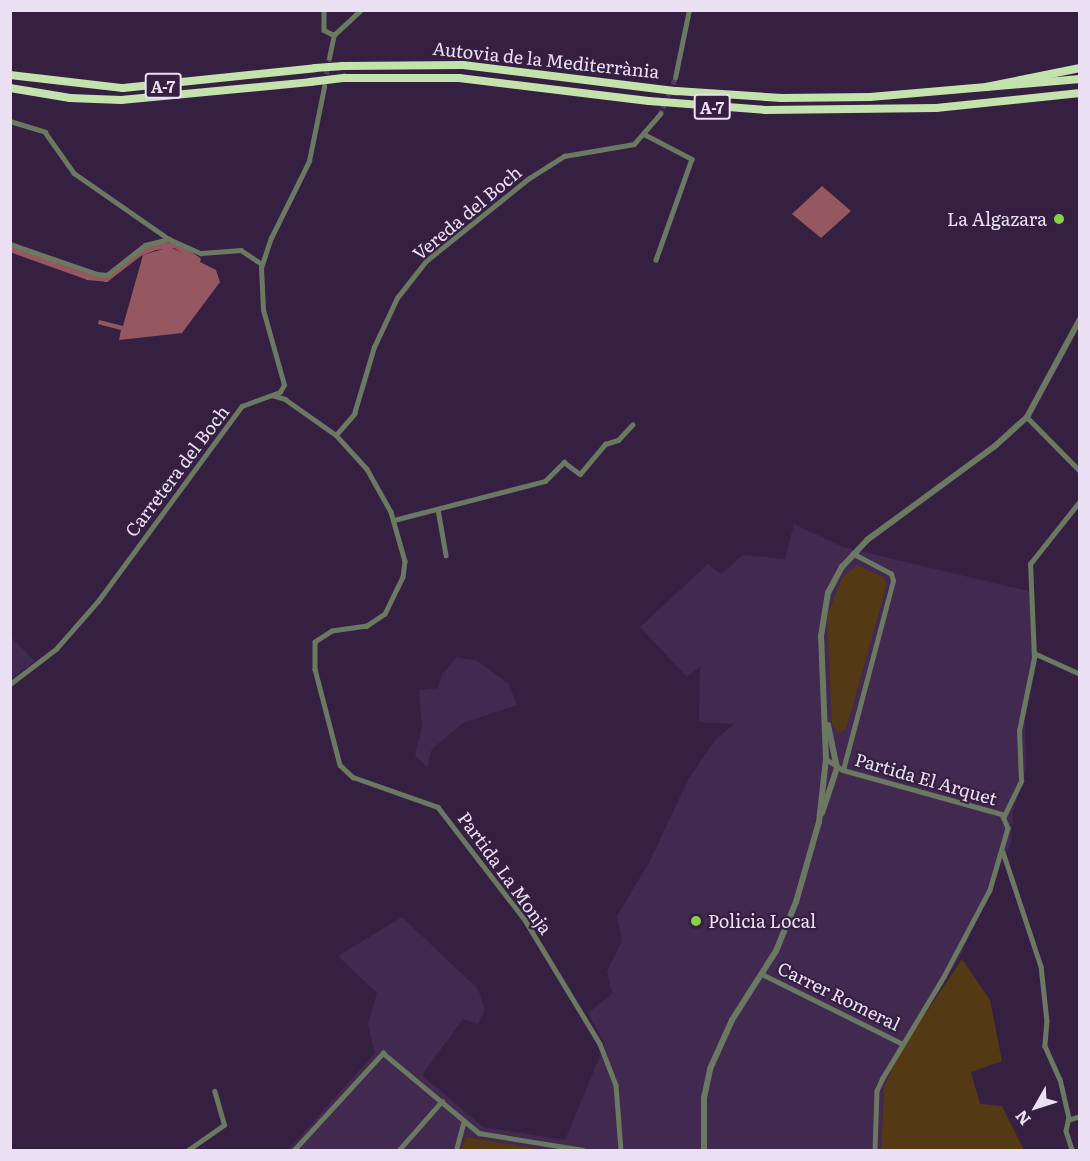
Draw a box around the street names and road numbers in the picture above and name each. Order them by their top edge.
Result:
street label: Autovia de la Mediterrània [432,37,660,83]
road number: A-7 [144,73,182,99]
road number: A-7 [692,94,732,120]
street label: Vereda del Boch [408,161,526,265]
street label: Carretera del Boch [121,401,233,541]
street label: Partida El Arquet [852,748,1000,810]
street label: Partida La Monja [453,808,557,938]
street label: Carrer Romeral [774,957,904,1035]

